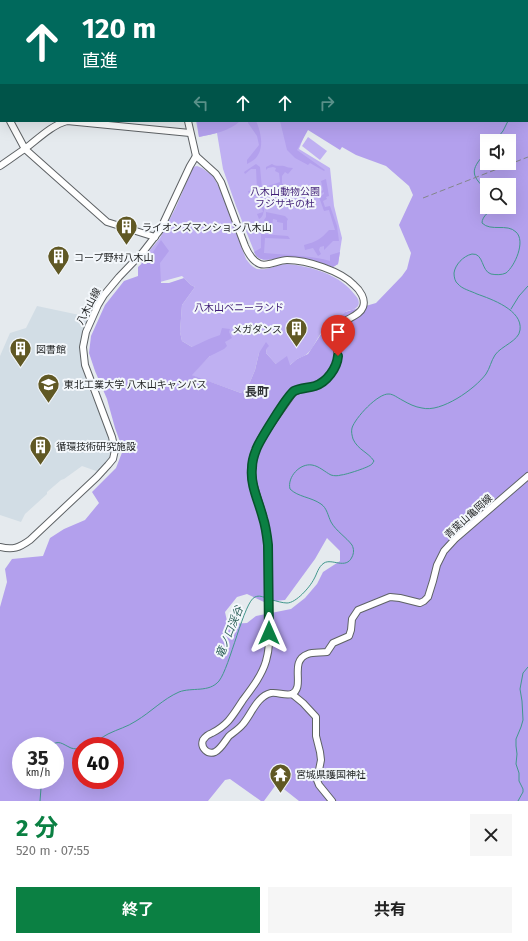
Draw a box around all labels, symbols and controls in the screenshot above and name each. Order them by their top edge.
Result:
text: 120 m [82,12,156,45]
icon: ahead [16,16,68,68]
text: 直進 [82,50,118,72]
icon: left [190,92,212,114]
icon: ahead [232,92,254,114]
icon: ahead [274,92,296,114]
icon: right [316,92,338,114]
map controls [480,134,516,214]
button: sound [480,134,516,170]
button: search [480,178,516,214]
park label: 八木山動物公園 フジサキの杜 [250,186,320,210]
building icon: ライオンズマンション八木山 [113,214,139,247]
place label: ライオンズマンション八木山 [142,222,272,234]
building icon: コープ野村八木山 [45,244,71,277]
place label: コープ野村八木山 [74,252,153,264]
street label: 八木山線 [74,286,104,327]
park label: 八木山ベニーランド [194,302,284,314]
pin [321,315,355,356]
building icon: メガダンス [284,316,310,349]
icon: arrive [327,321,349,343]
place label: メガダンス [232,324,282,336]
building icon: 図書館 [7,336,33,369]
place label: 図書館 [36,344,66,356]
school or university icon: 東北工業大学 八木山キャンパス [35,371,61,404]
place label: 東北工業大学 八木山キャンパス [64,379,207,391]
district label: 長町 [245,385,269,399]
building icon: 循環技術研究施設 [28,433,54,466]
place label: 循環技術研究施設 [56,441,136,453]
street label: 青葉山亀岡線 [442,492,495,541]
water label: 竜ノ口渓谷 [213,603,246,660]
position arrow [248,612,290,654]
speed limit sign: 40 [72,737,124,789]
text: 35 [27,746,49,770]
temple icon: 宮城県護国神社 [267,761,293,794]
text: km/h [26,767,50,779]
place label: 宮城県護国神社 [296,769,366,781]
text: 2 分 [16,814,58,842]
button: close [470,814,512,856]
text: 520 m · 07:55 [16,843,90,858]
button: 終了 [16,887,260,933]
button: 共有 [268,887,512,933]

